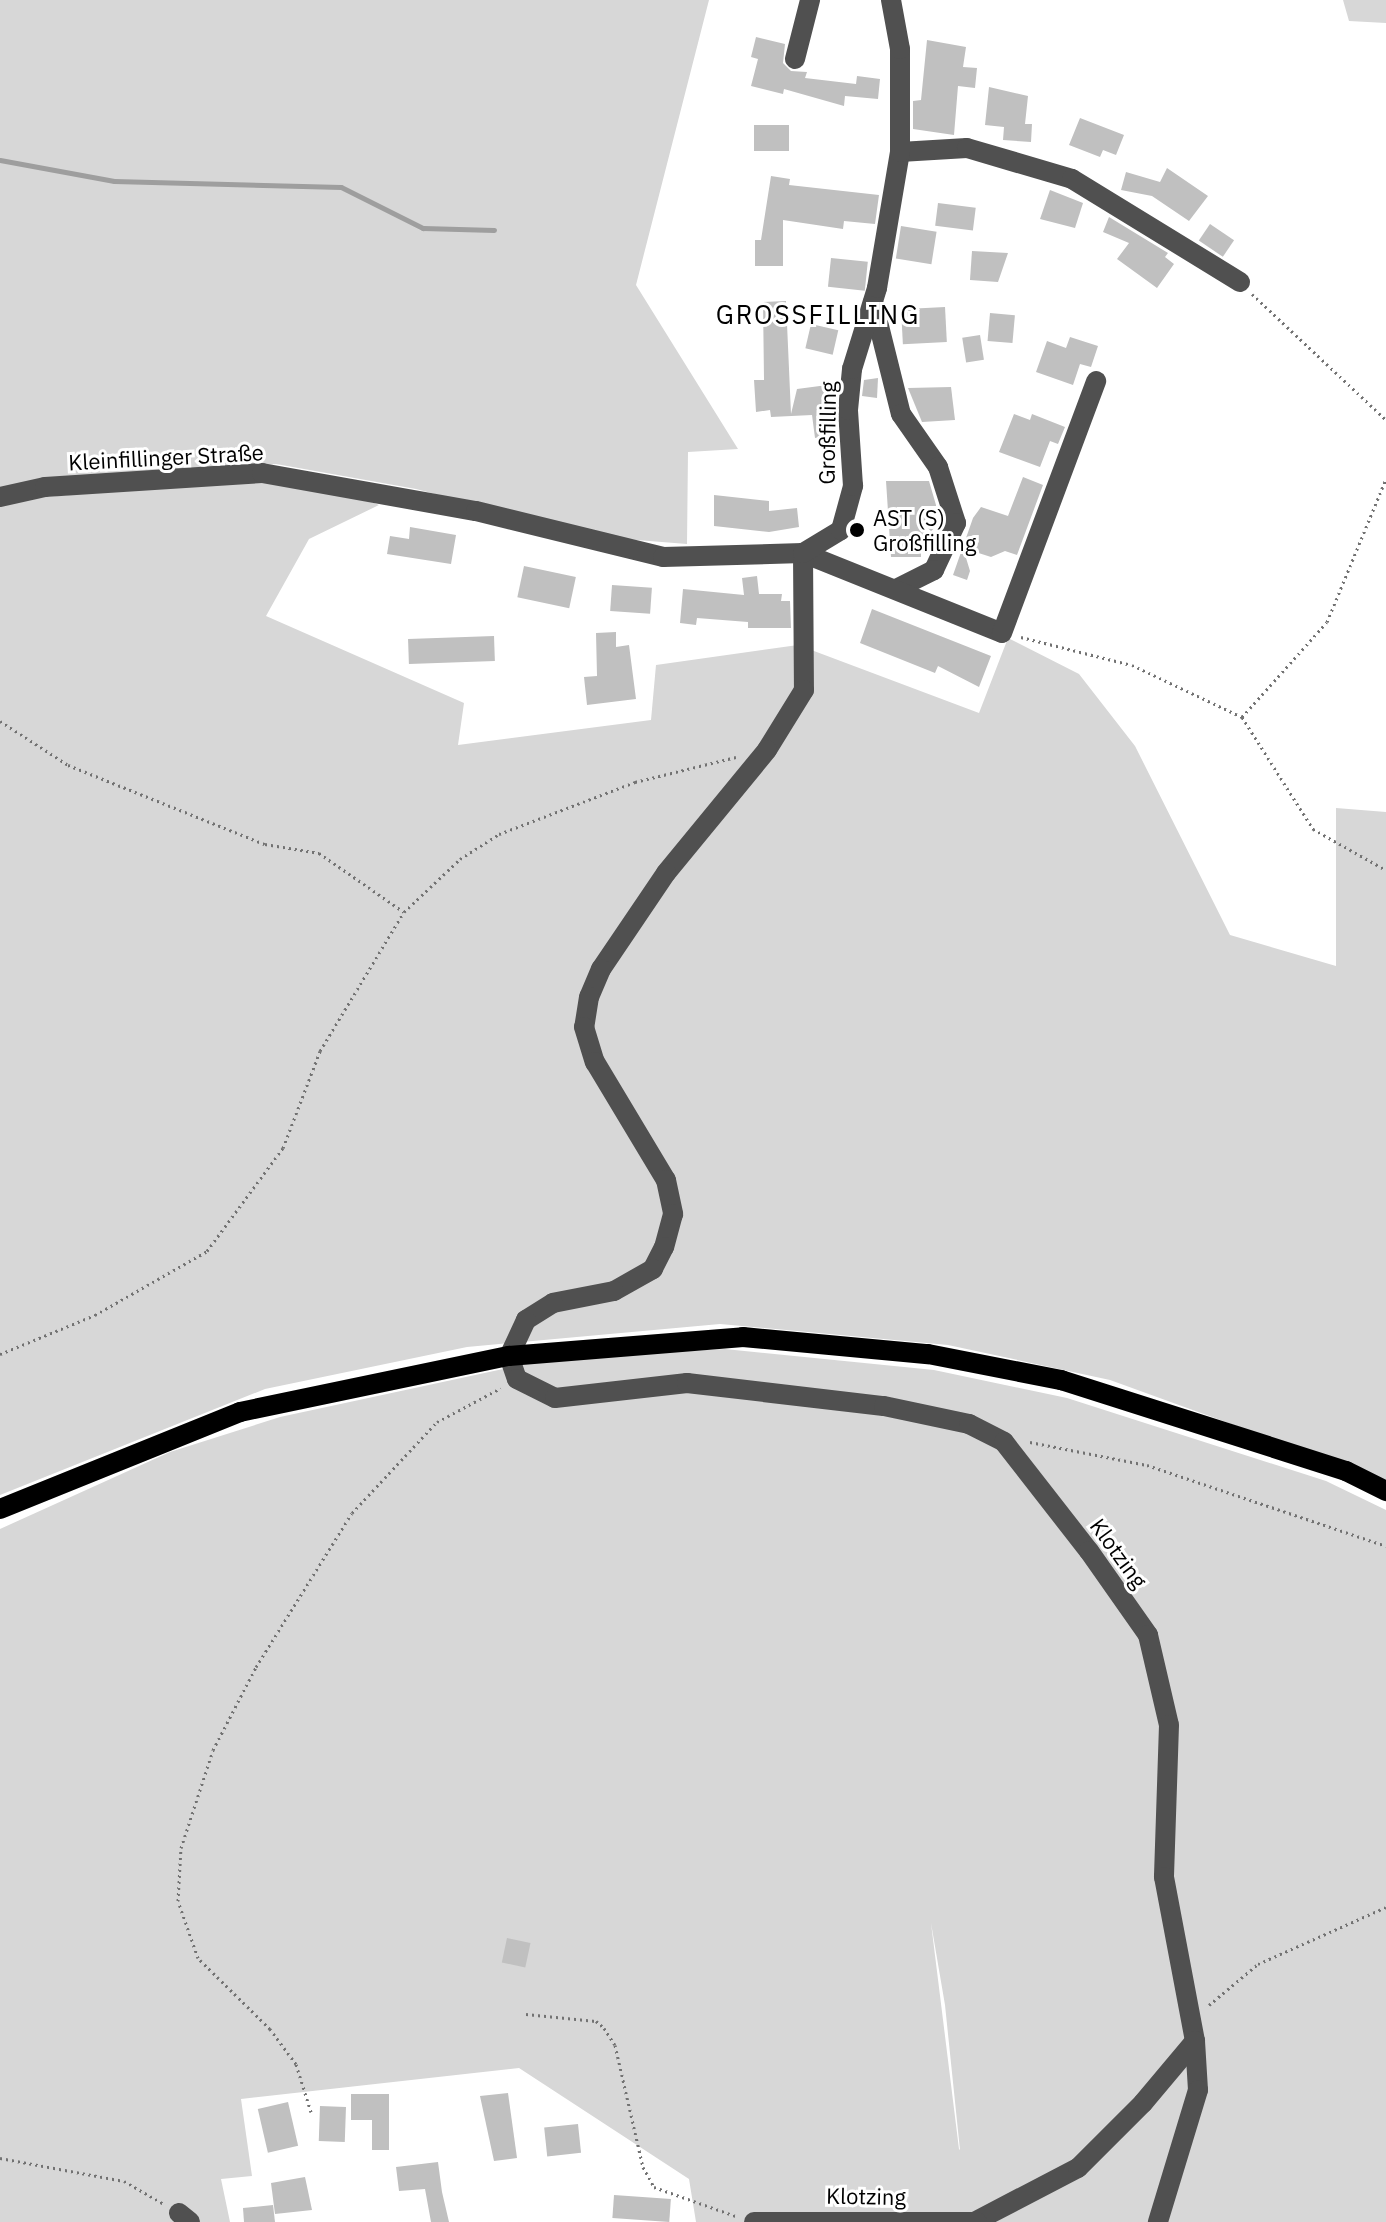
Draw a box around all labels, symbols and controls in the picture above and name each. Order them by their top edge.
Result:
district label: GROSSFILLING [716,299,920,331]
street label: Großfilling [813,381,841,485]
street label: Kleinfillinger Straße [68,439,264,475]
place label: AST (S) Großfilling [873,504,976,556]
marker: AST (S) Großfilling [848,521,866,539]
street label: Klotzing [1085,1513,1153,1593]
street label: Klotzing [826,2182,906,2210]

